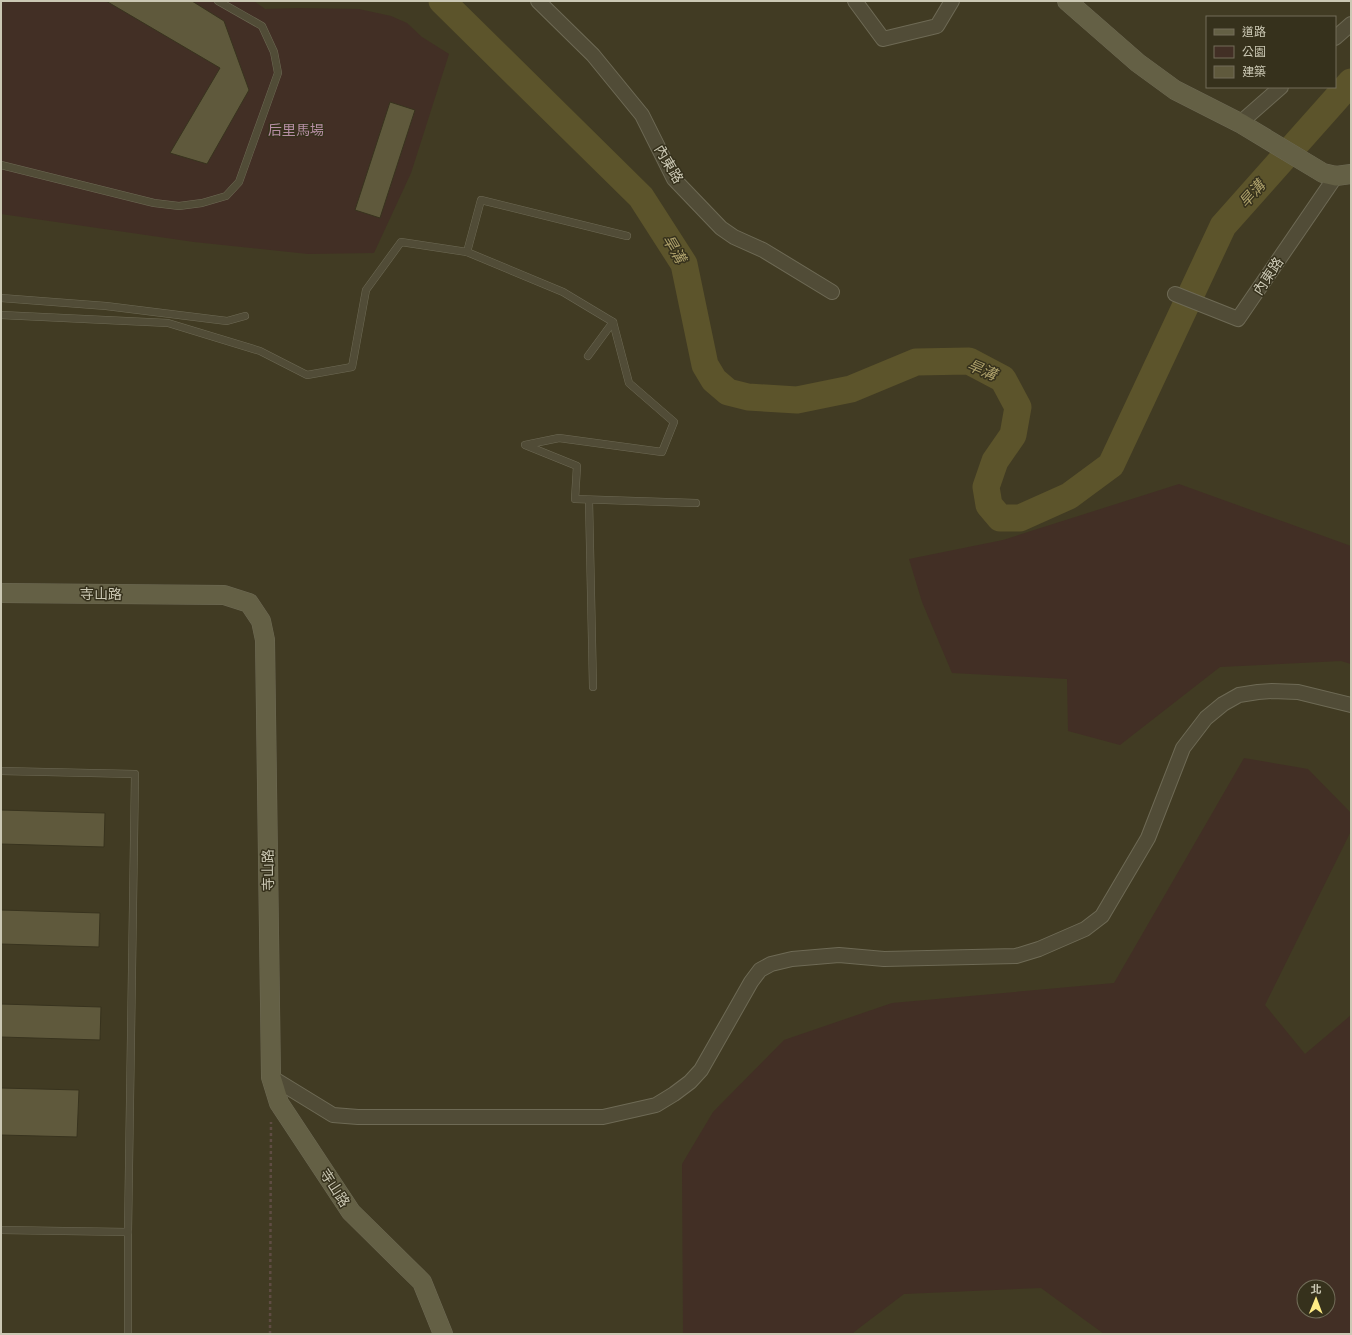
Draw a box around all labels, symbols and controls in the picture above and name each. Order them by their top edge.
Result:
legend [1206,16,1336,88]
text: 道路 [1242,24,1266,40]
text: 公園 [1242,44,1266,60]
text: 建築 [1242,64,1266,80]
park label: 后里馬場 [268,121,324,139]
street label: 內東路 [650,141,688,187]
water label: 旱溝 [1235,175,1270,211]
water label: 旱溝 [659,231,691,268]
street label: 內東路 [1249,254,1287,298]
water label: 旱溝 [965,355,1002,385]
street label: 寺山路 [80,585,122,603]
street label: 寺山路 [259,849,277,891]
street label: 寺山路 [316,1165,354,1211]
north arrow [1296,1279,1336,1319]
text: 北 [1311,1282,1322,1296]

